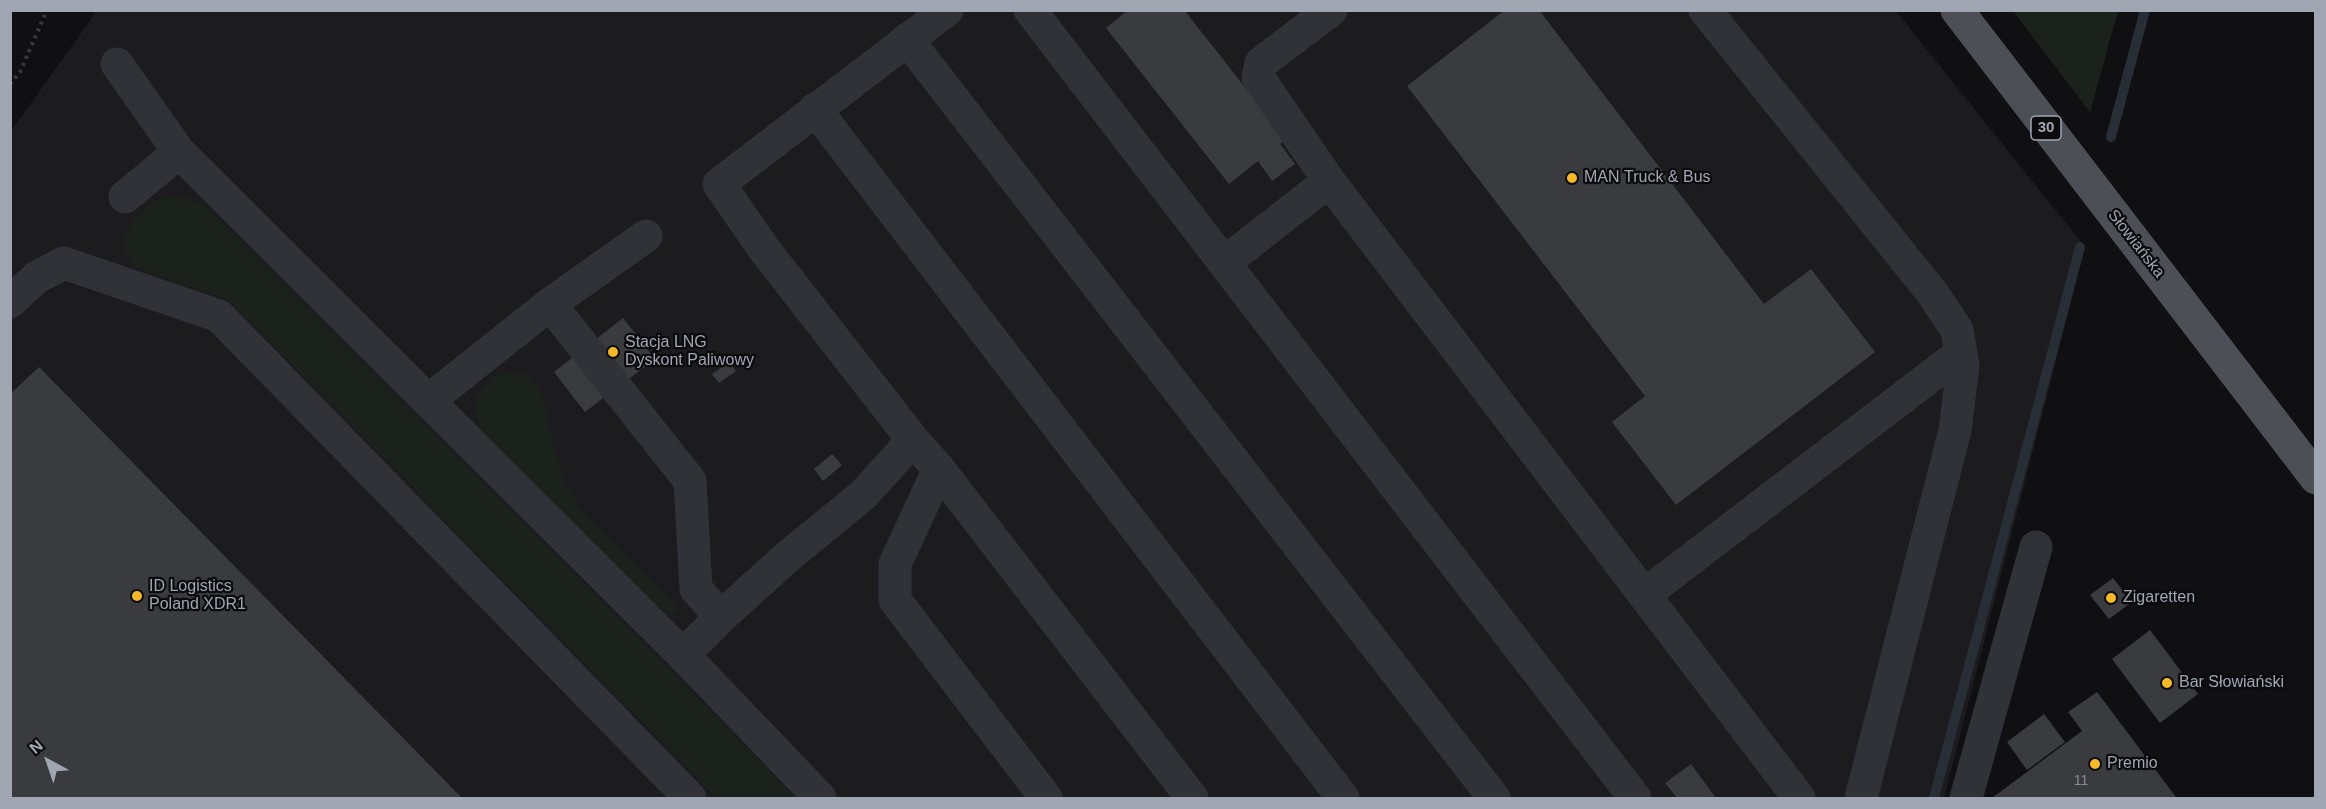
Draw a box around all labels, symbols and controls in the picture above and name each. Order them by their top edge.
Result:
road number: 30 [2031,116,2061,140]
place label: MAN Truck & Bus [1584,168,1711,188]
marker: MAN Truck & Bus [1565,171,1579,185]
street label: Słowiańska [2104,206,2168,282]
place label: Stacja LNG Dyskont Paliwowy [625,333,754,371]
marker: Stacja LNG Dyskont Paliwowy [606,345,620,359]
place label: ID Logistics Poland XDR1 [149,577,246,615]
place label: Zigaretten [2123,588,2195,608]
marker: ID Logistics Poland XDR1 [130,589,144,603]
marker: Zigaretten [2104,591,2118,605]
place label: Bar Słowiański [2179,673,2284,693]
marker: Bar Słowiański [2160,676,2174,690]
north arrow [18,731,78,791]
text: N [26,737,46,757]
place label: Premio [2107,754,2158,774]
marker: Premio [2088,757,2102,771]
house number: 11 [2074,773,2088,789]

